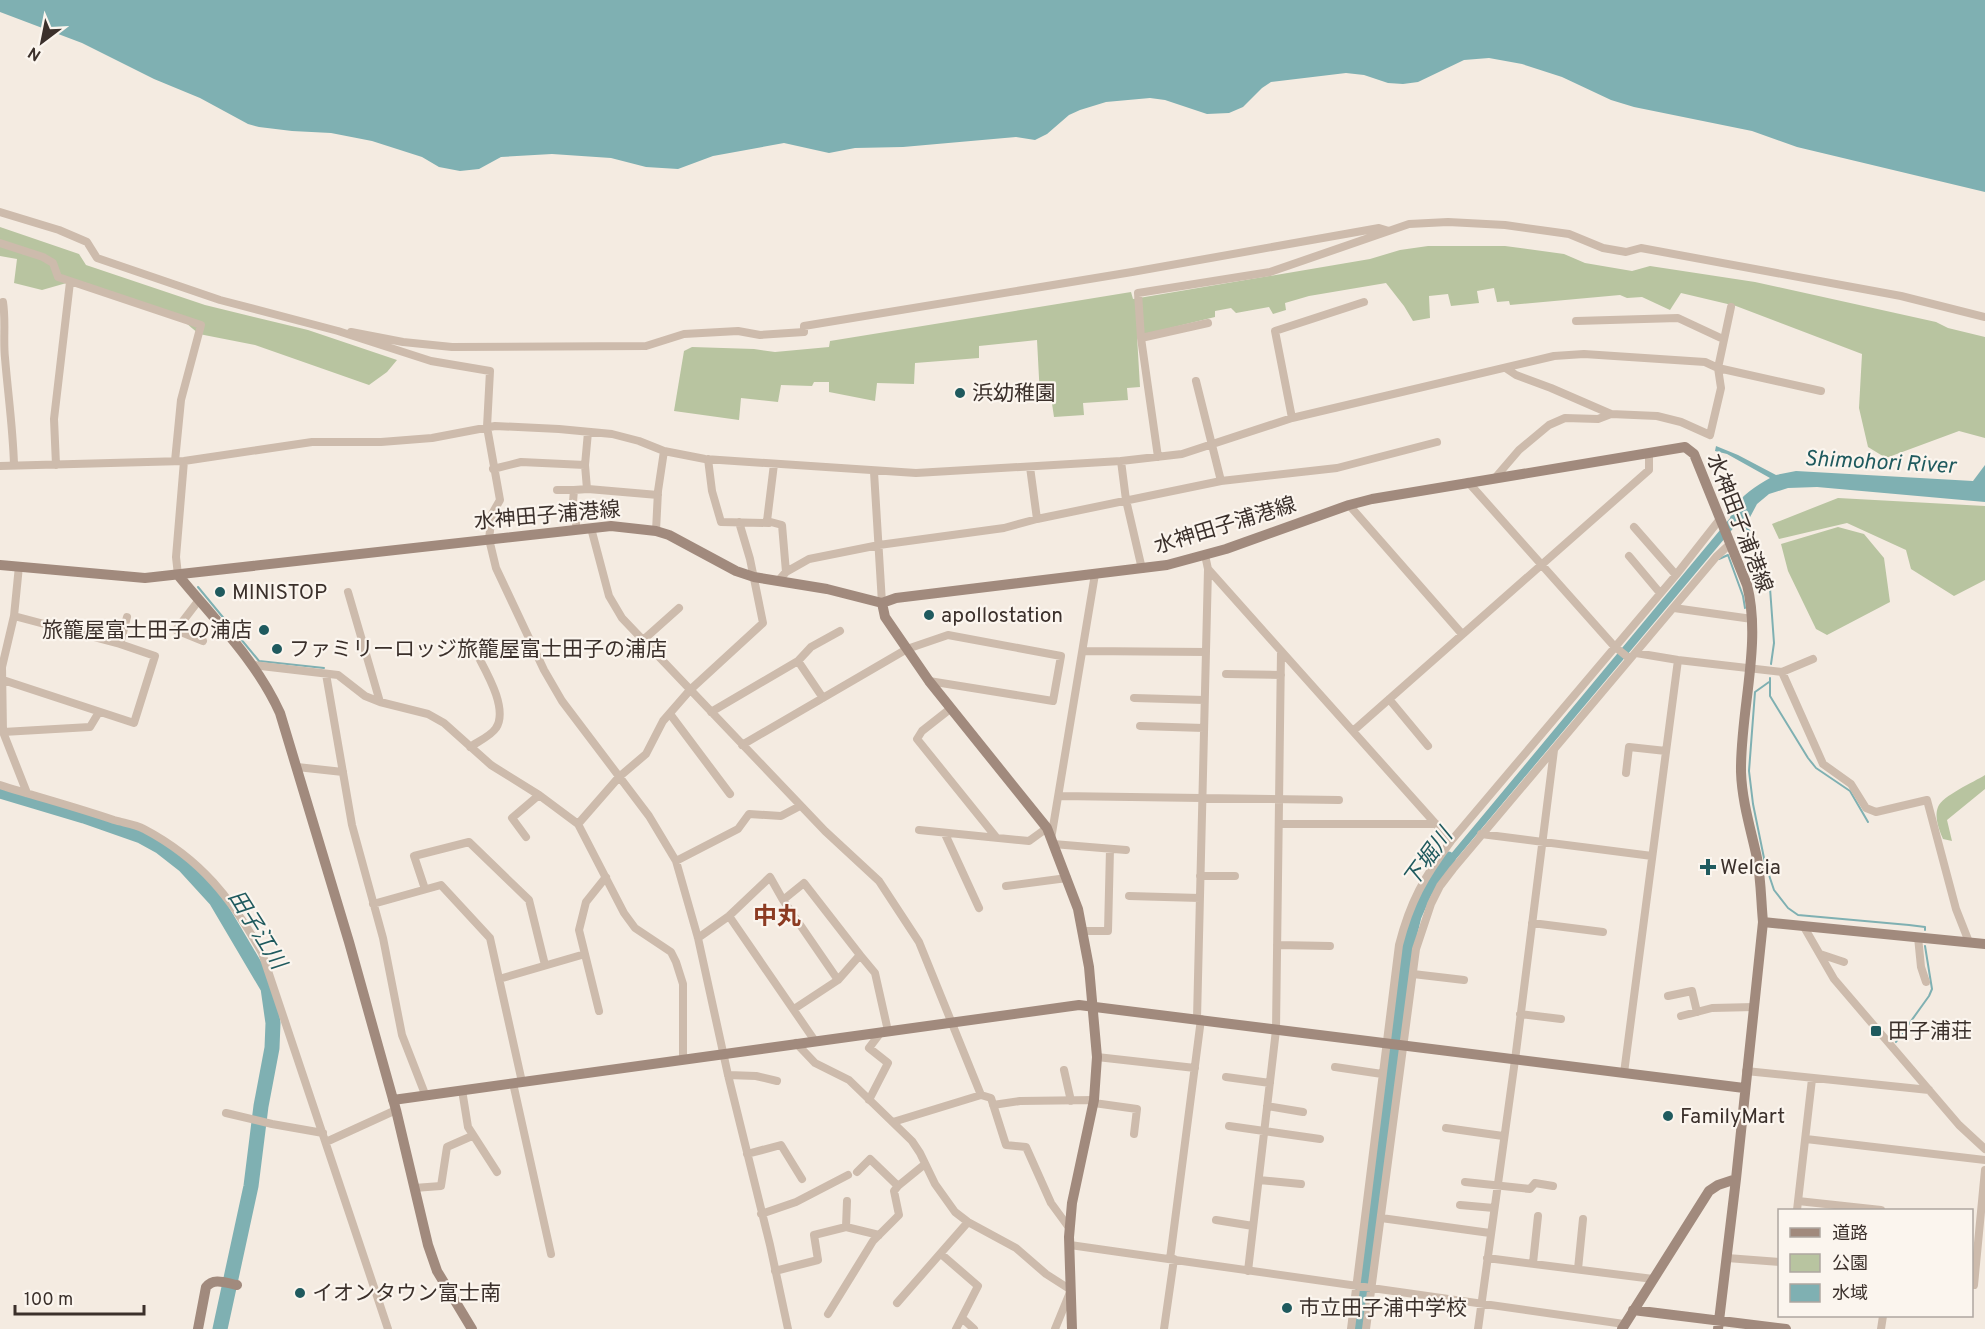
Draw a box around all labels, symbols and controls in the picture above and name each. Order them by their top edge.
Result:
north arrow [12,12,72,72]
text: N [25,41,45,65]
place label: 浜幼稚園 [972,381,1056,408]
marker: 浜幼稚園 [953,386,967,400]
water label: Shimohori River [1803,446,1958,481]
street label: 水神田子浦港線 [1700,450,1778,597]
street label: 水神田子浦港線 [1151,492,1300,561]
street label: 水神田子浦港線 [473,497,622,536]
place label: MINISTOP [232,580,327,607]
marker: MINISTOP [213,585,227,599]
place label: apollostation [941,603,1063,630]
marker: apollostation [922,608,936,622]
place label: 旅籠屋富士田子の浦店 [42,618,252,645]
marker: 旅籠屋富士田子の浦店 [257,623,271,637]
place label: ファミリーロッジ旅籠屋富士田子の浦店 [289,637,667,664]
marker: ファミリーロッジ旅籠屋富士田子の浦店 [270,642,284,656]
water label: 下堀川 [1399,822,1461,893]
place label: Welcia [1720,855,1781,882]
marker: Welcia [1701,860,1715,874]
water label: 田子江川 [221,886,292,976]
district label: 中丸 [753,903,801,933]
place label: 田子浦荘 [1888,1019,1972,1046]
marker: 田子浦荘 [1869,1024,1883,1038]
place label: FamilyMart [1680,1104,1785,1131]
marker: FamilyMart [1661,1109,1675,1123]
legend [1778,1209,1973,1317]
text: 道路 [1832,1223,1868,1246]
text: 公園 [1832,1253,1868,1276]
scale bar [15,1278,144,1316]
place label: イオンタウン富士南 [312,1281,501,1308]
text: 水域 [1832,1283,1868,1306]
marker: イオンタウン富士南 [293,1286,307,1300]
text: 100 m [24,1289,73,1312]
place label: 市立田子浦中学校 [1299,1296,1467,1323]
marker: 市立田子浦中学校 [1280,1301,1294,1315]

